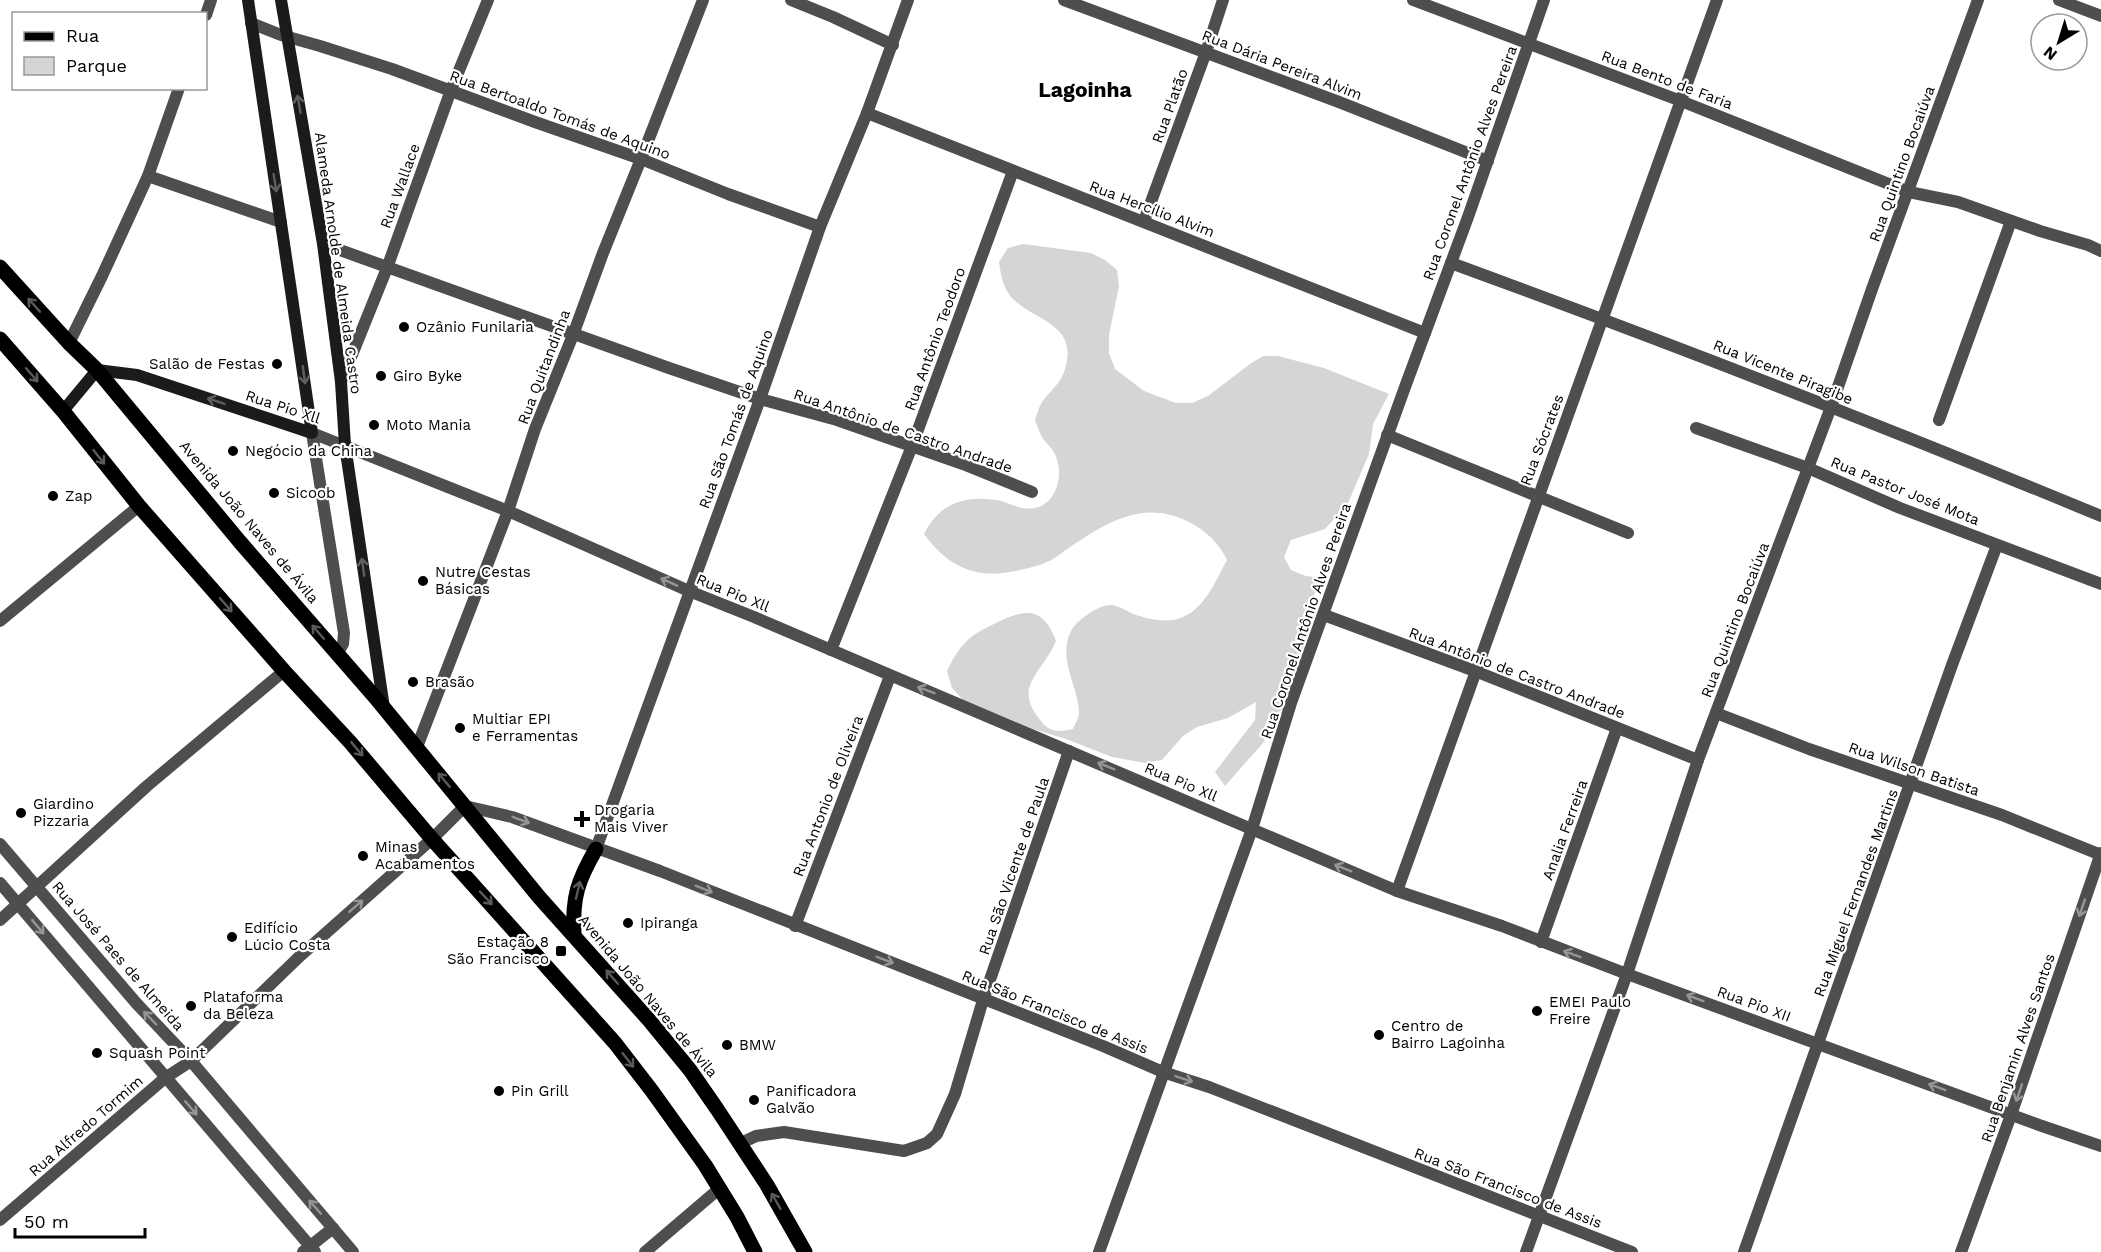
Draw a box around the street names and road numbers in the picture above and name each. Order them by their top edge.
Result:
street label: Rua Dária Pereira Alvim [1199,26,1365,104]
street label: Rua Coronel Antônio Alves Pereira [1419,43,1521,283]
street label: Rua Bento de Faria [1599,47,1736,113]
street label: Rua Platão [1148,66,1192,146]
street label: Rua Bertoaldo Tomás de Aquino [447,67,673,163]
street label: Rua Quintino Bocaiúva [1865,83,1939,244]
street label: Alameda Arnolde de Almeida Castro [311,131,365,395]
street label: Rua Wallace [376,141,424,231]
street label: Rua Hercílio Alvim [1087,177,1217,241]
street label: Rua Antônio Teodoro [901,265,969,413]
street label: Rua Quitandinha [514,307,574,427]
street label: Rua São Tomás de Aquino [695,327,777,511]
street label: Rua Vicente Piragibe [1710,336,1856,408]
street label: Rua Antônio de Castro Andrade [791,385,1015,477]
street label: Rua Pio Xll [243,386,323,428]
street label: Rua Sócrates [1516,392,1568,488]
street label: Avenida João Naves de Ávila [176,437,323,607]
street label: Rua Pastor José Mota [1828,453,1983,529]
street label: Rua Coronel Antônio Alves Pereira [1257,500,1355,741]
street label: Rua Quintino Bocaiúva [1697,539,1773,700]
street label: Rua Pio Xll [694,570,773,616]
street label: Rua Antônio de Castro Andrade [1406,623,1628,723]
street label: Rua Antonio de Oliveira [789,712,867,879]
street label: Rua Wilson Batista [1846,738,1982,800]
street label: Rua Pio Xll [1142,759,1221,806]
street label: Rua São Vicente de Paula [975,774,1053,957]
street label: Analia Ferreira [1538,777,1592,883]
street label: Rua Miguel Fernandes Martins [1810,787,1902,999]
street label: Rua José Paes de Almeida [48,878,188,1035]
street label: Avenida João Naves de Ávila [575,911,722,1081]
street label: Rua Benjamin Alves Santos [1977,951,2059,1145]
street label: Rua São Francisco de Assis [959,966,1151,1058]
street label: Rua Pio XII [1715,982,1793,1026]
street label: Rua Alfredo Tormim [25,1072,147,1180]
street label: Rua São Francisco de Assis [1412,1144,1604,1232]

